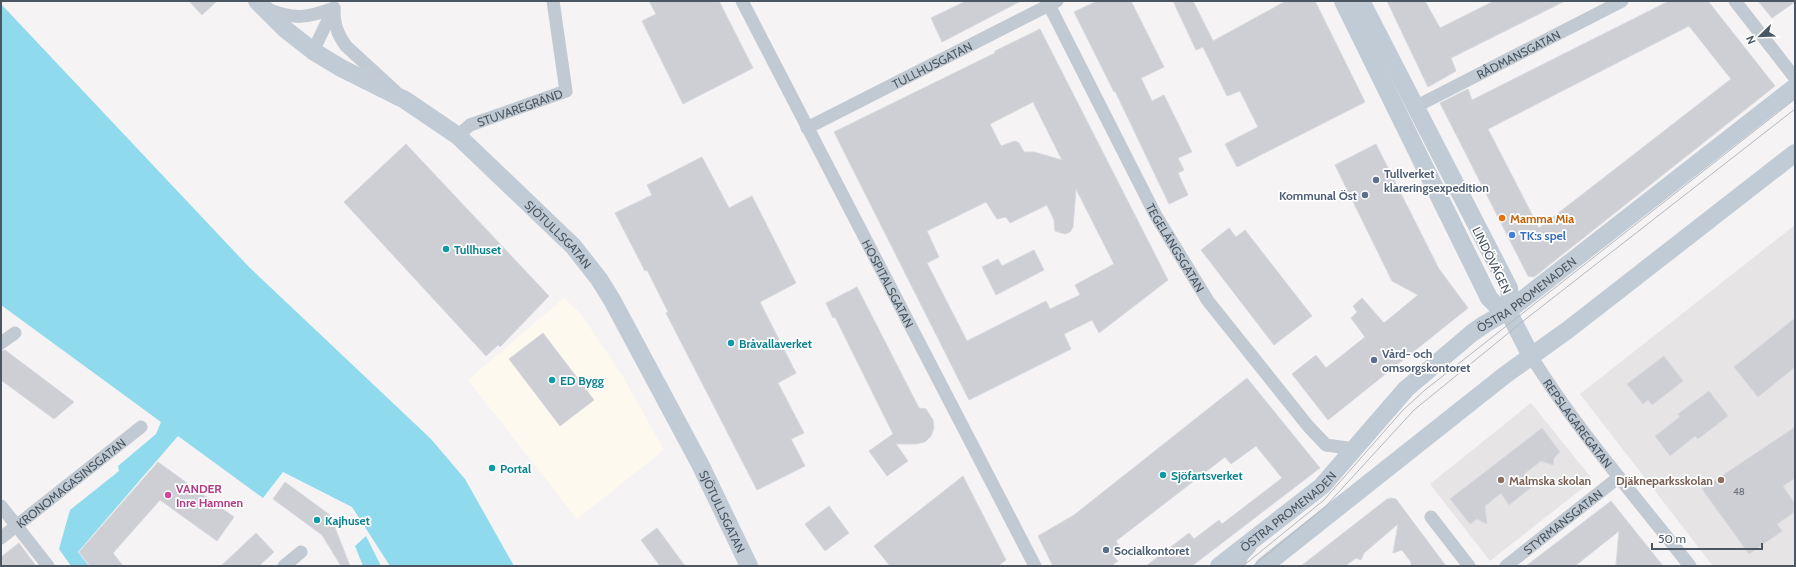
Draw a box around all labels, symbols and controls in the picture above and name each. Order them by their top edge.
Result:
north arrow [1740,16,1780,56]
street label: RÅDMANSGATAN [1474,26,1563,82]
text: N [1743,34,1759,46]
street label: TULLHUSGATAN [889,38,974,91]
street label: STUVAREGRÄND [475,85,565,129]
place label: Tullverket klareringsexpedition [1384,166,1489,195]
marker: Tullverket klareringsexpedition [1371,175,1381,185]
place label: Kommunal Öst [1279,188,1357,203]
marker: Kommunal Öst [1360,190,1370,200]
street label: SJÖTULLSGATAN [522,197,595,271]
street label: TEGELÄNGSGATAN [1143,200,1208,295]
place label: Mamma Mia [1510,211,1574,226]
marker: Mamma Mia [1497,213,1507,223]
street label: LINDÖVÄGEN [1469,224,1515,296]
place label: TK:s spel [1520,228,1566,243]
marker: TK:s spel [1507,230,1517,240]
street label: HOSPITALSGATAN [859,237,917,330]
place label: Tullhuset [454,242,501,257]
marker: Tullhuset [441,244,451,254]
street label: ÖSTRA PROMENADEN [1473,253,1579,335]
place label: Bråvallaverket [739,336,812,351]
marker: Bråvallaverket [726,338,736,348]
place label: Vård- och omsorgskontoret [1382,346,1470,375]
marker: Vård- och omsorgskontoret [1369,355,1379,365]
place label: ED Bygg [560,373,604,388]
marker: ED Bygg [547,375,557,385]
street label: REPSLAGAREGATAN [1540,376,1616,471]
street label: KRONOMAGASINSGATAN [13,435,128,531]
place label: Portal [500,461,531,476]
marker: Portal [487,463,497,473]
street label: SJÖTULLSGATAN [697,468,749,555]
place label: Sjöfartsverket [1171,468,1243,483]
street label: ÖSTRA PROMENADEN [1237,468,1339,555]
marker: Sjöfartsverket [1158,470,1168,480]
place label: Malmska skolan [1509,473,1591,488]
place label: Djäkneparksskolan [1616,473,1713,488]
marker: Malmska skolan [1496,475,1506,485]
marker: Djäkneparksskolan [1716,475,1726,485]
place label: VANDER Inre Hamnen [176,481,243,510]
house number: 48 [1733,485,1745,498]
street label: STYRMANSGATAN [1520,486,1605,557]
marker: VANDER Inre Hamnen [163,490,173,500]
place label: Kajhuset [325,513,370,528]
marker: Kajhuset [312,515,322,525]
scale bar [1652,525,1762,551]
text: 50 m [1658,531,1686,546]
place label: Socialkontoret [1114,543,1189,558]
marker: Socialkontoret [1101,545,1111,555]

